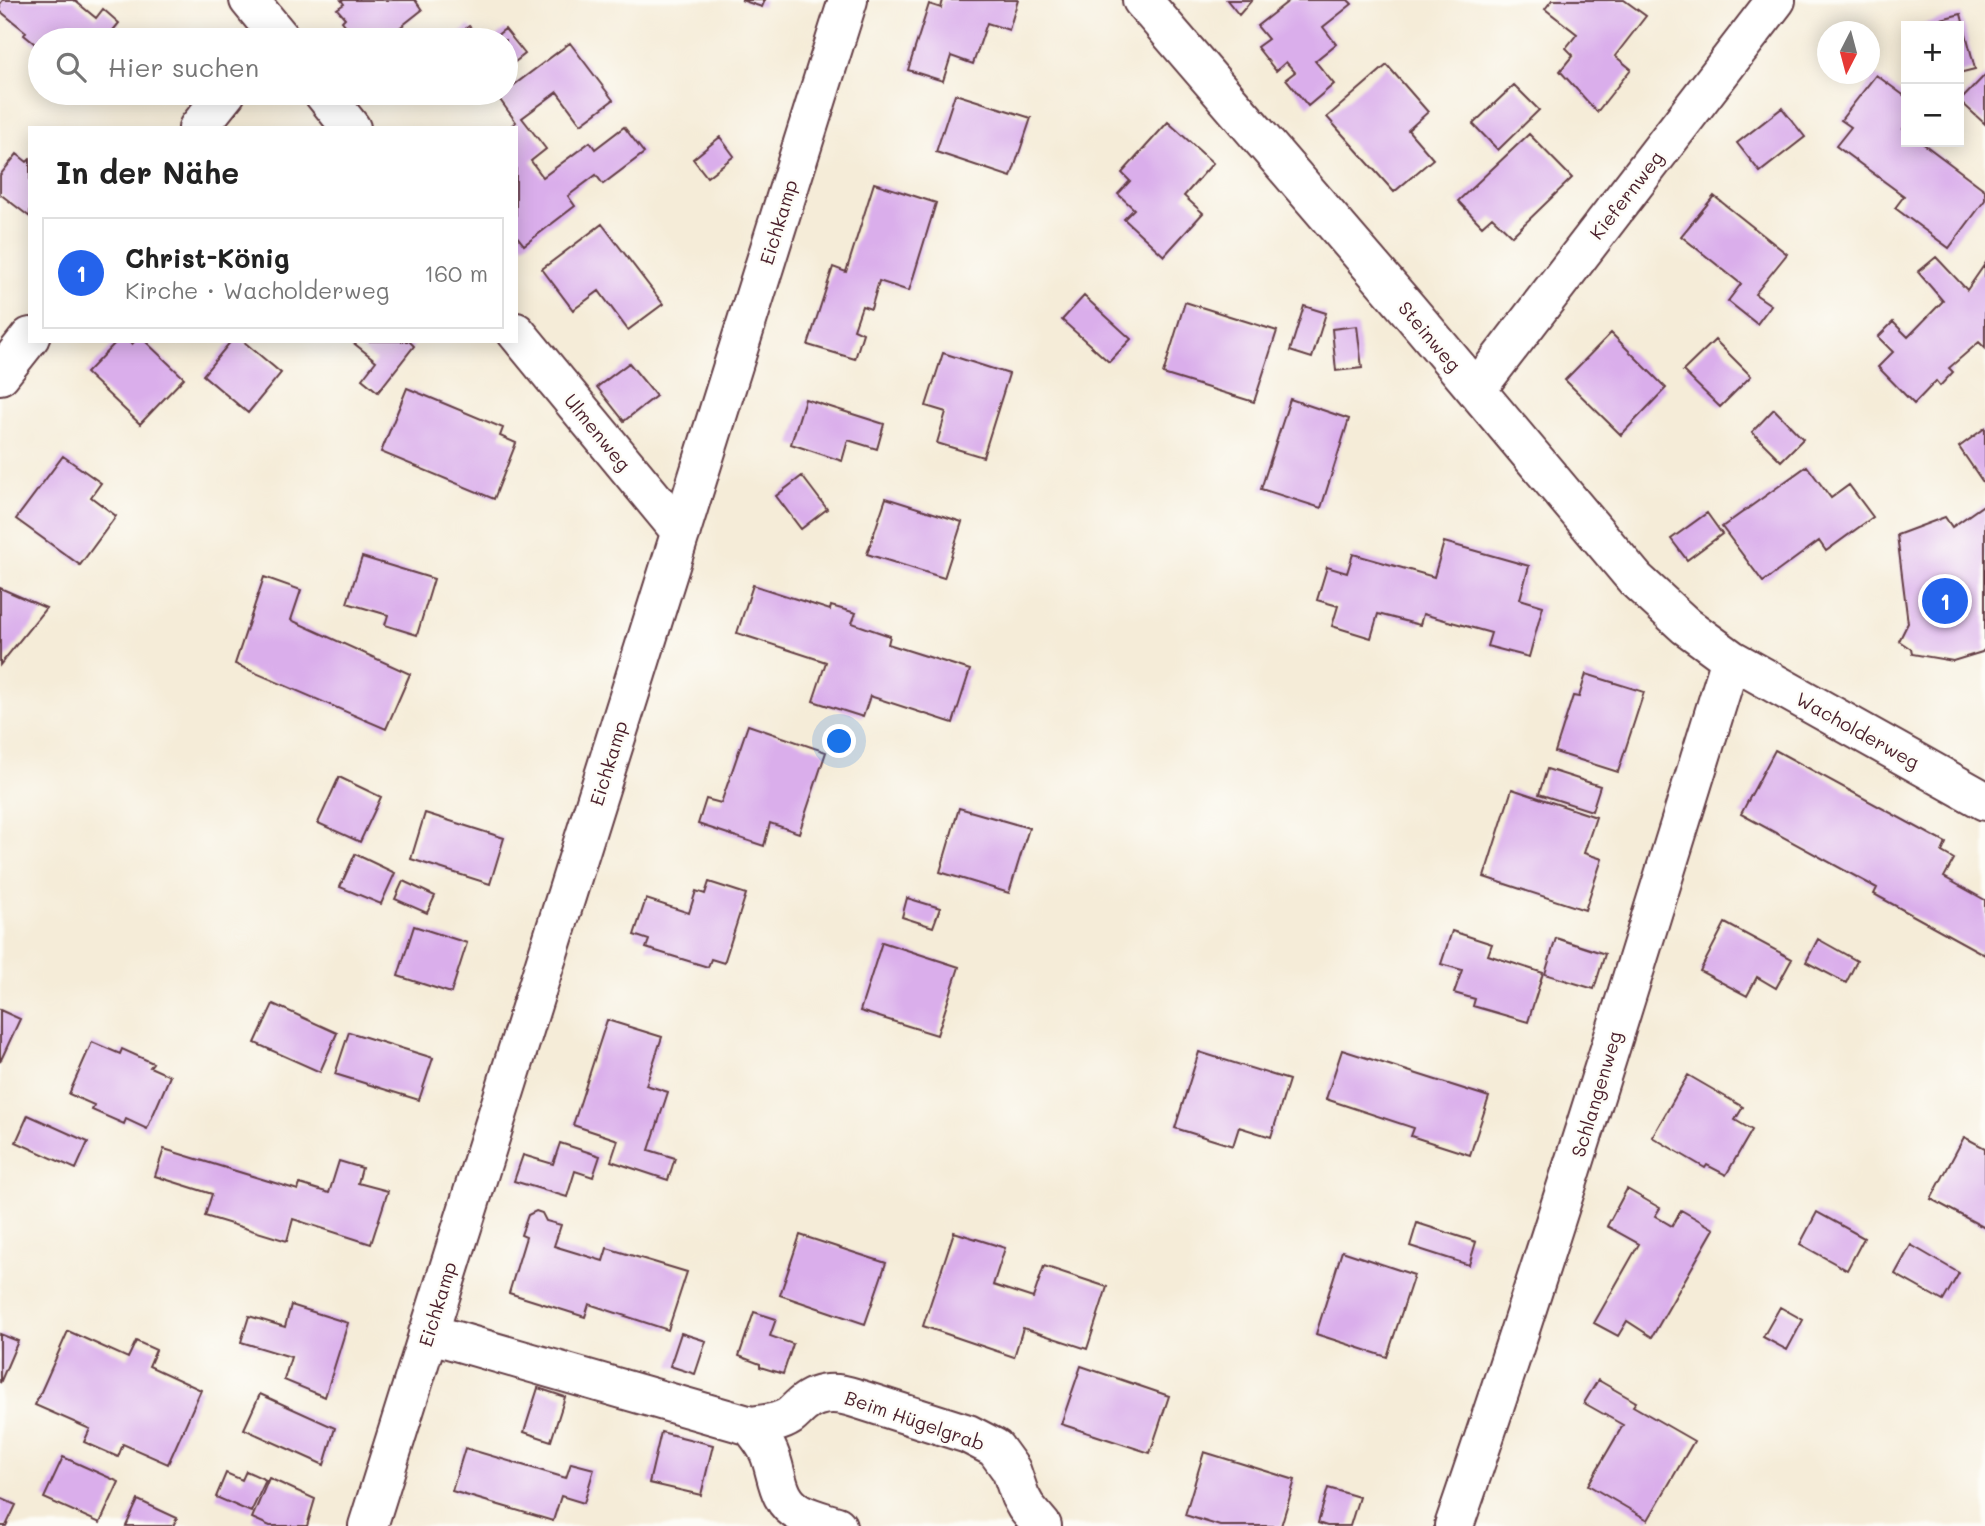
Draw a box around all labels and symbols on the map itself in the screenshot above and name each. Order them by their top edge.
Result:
north arrow [1817,21,1880,84]
street label: Kiefernweg [1584,146,1668,244]
street label: Eichkamp [753,177,803,267]
street label: Steinweg [1393,296,1467,376]
street label: Ulmenweg [559,388,637,476]
pin: 1 [1922,575,1968,627]
street label: Wacholderweg [1792,686,1924,774]
street label: Eichkamp [583,718,633,808]
your location [822,724,856,758]
street label: Schlangenweg [1565,1028,1627,1160]
street label: Eichkamp [412,1259,462,1349]
street label: Beim Hügelgrab [842,1384,988,1456]

